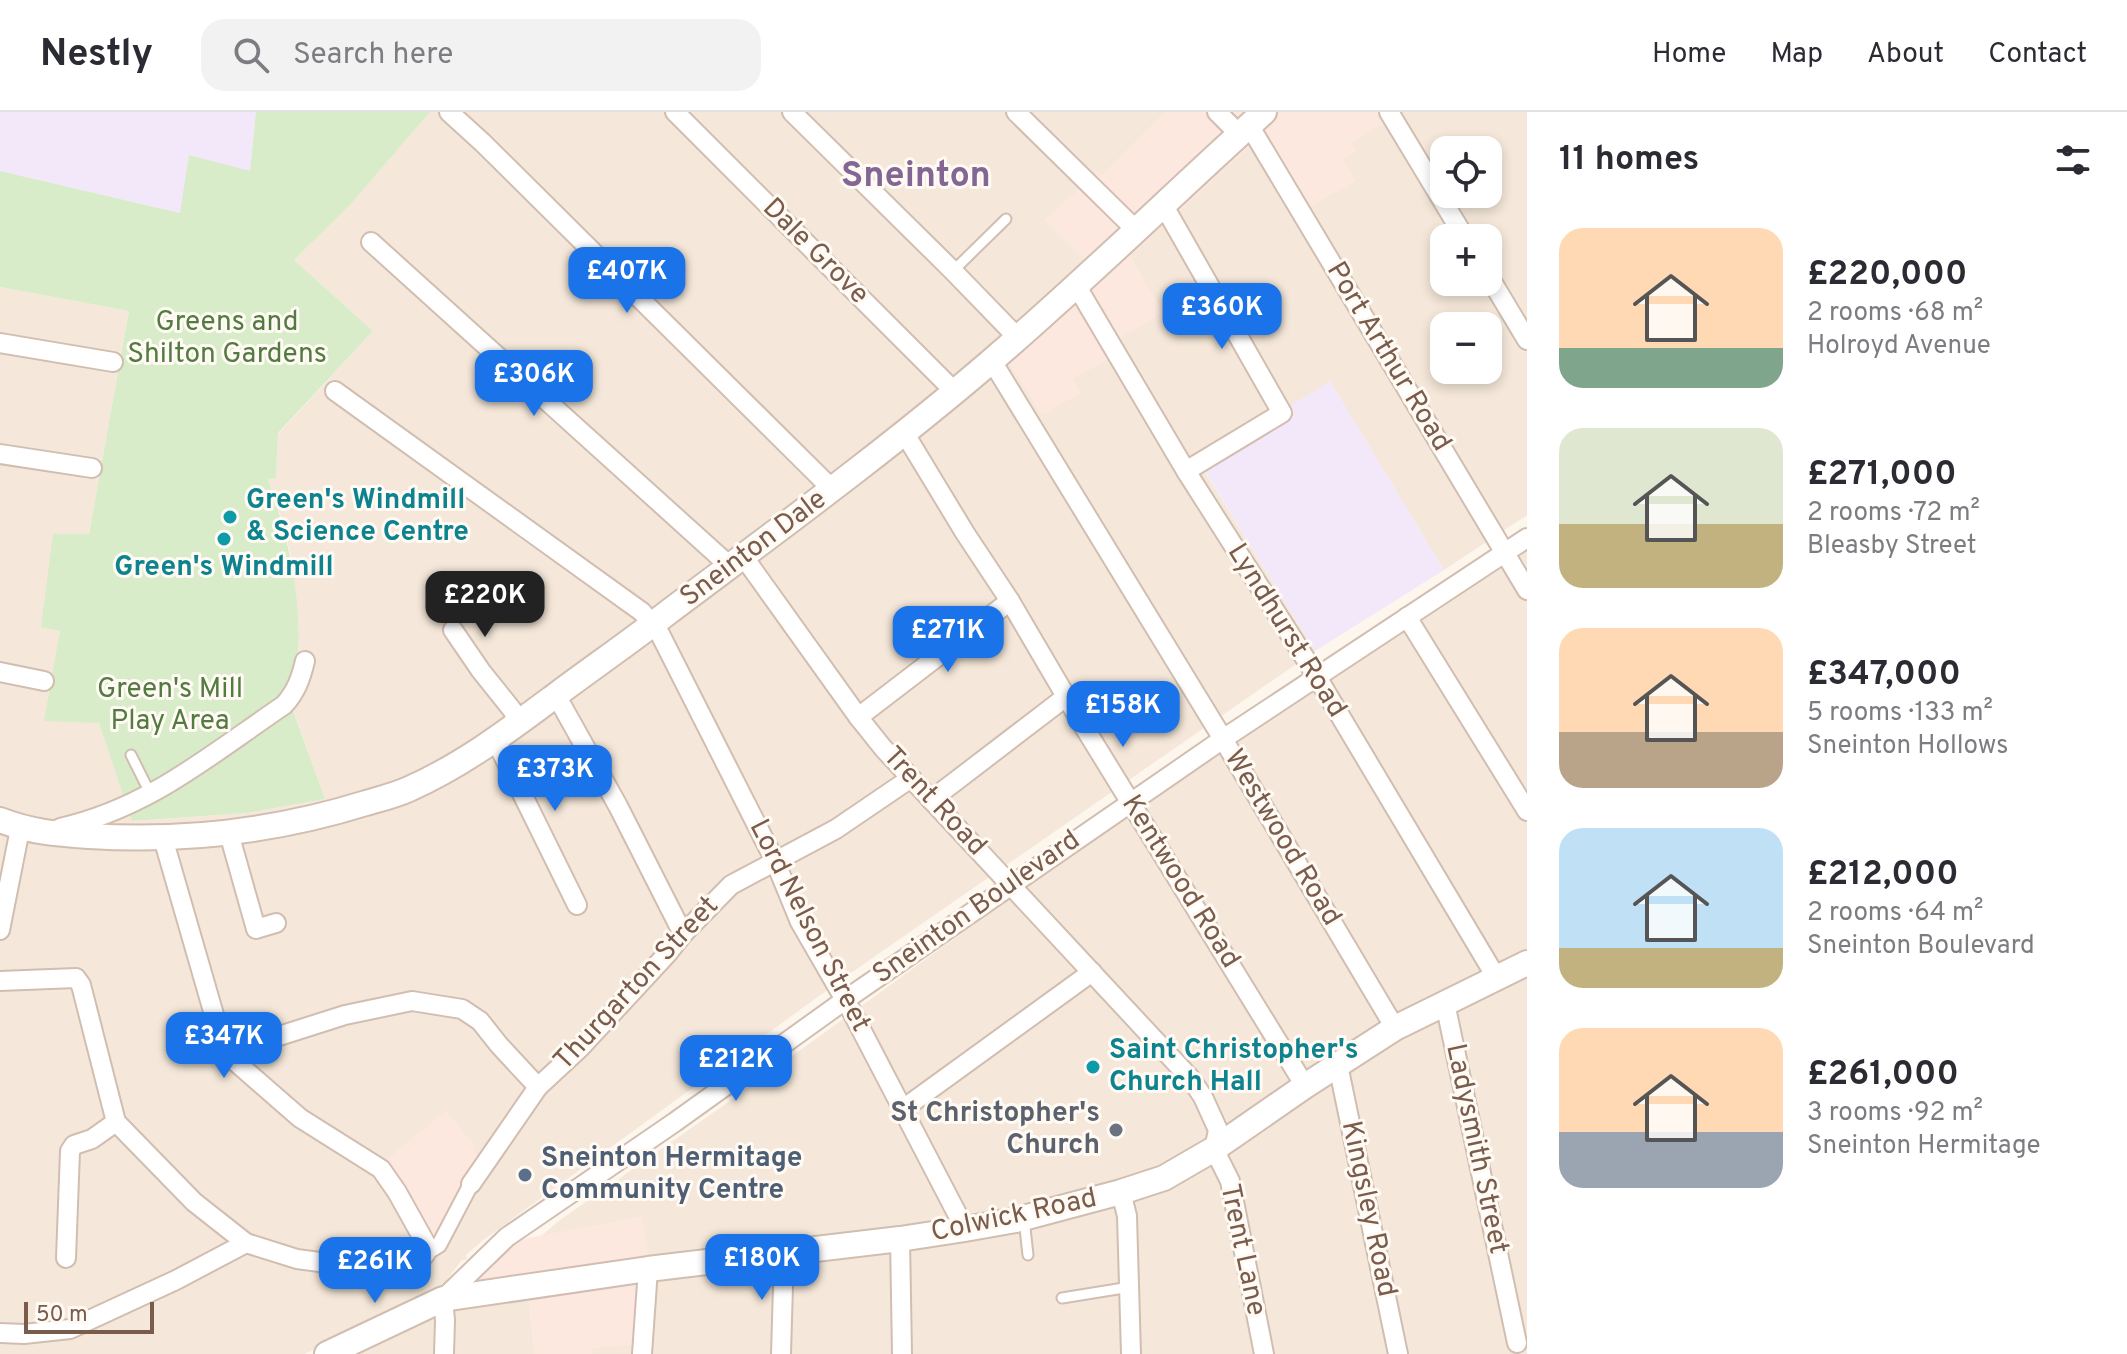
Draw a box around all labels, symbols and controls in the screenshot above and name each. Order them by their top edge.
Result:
search box [201,19,761,91]
text: Nestly [40,31,153,80]
icon: search [229,33,273,77]
text: Search here [293,37,453,74]
text: Home [1652,37,1726,73]
text: Map [1770,37,1823,73]
text: About [1867,37,1944,73]
text: Contact [1988,37,2087,73]
map controls [1430,136,1502,384]
button: locate [1430,136,1502,208]
icon: filters [2051,138,2095,182]
text: 11 homes [1559,139,1699,182]
district label: Sneinton [841,154,991,200]
street label: Dale Grove [754,191,876,313]
button: + [1430,224,1502,296]
pin: £407K [571,247,683,315]
text: £220,000 [1807,254,1967,297]
text: £407K [586,256,668,289]
street label: Port Arthur Road [1317,256,1459,458]
icon: home [1623,260,1719,356]
pin: £360K [1166,283,1278,351]
text: £360K [1181,292,1263,325]
text: 2 rooms · 68 m² [1807,297,1983,330]
park label: Greens and Shilton Gardens [127,305,327,373]
button: − [1430,312,1502,384]
text: Holroyd Avenue [1807,330,1991,363]
pin: £306K [478,350,590,418]
text: £306K [493,359,575,392]
text: £271,000 [1807,454,1957,497]
icon: home [1623,460,1719,556]
street label: Sneinton Dale [674,482,834,616]
place label: Green's Windmill & Science Centre [246,483,469,551]
text: 2 rooms · 72 m² [1807,497,1980,530]
marker: Green's Windmill & Science Centre [221,508,239,526]
marker: Green's Windmill [215,530,233,548]
text: Bleasby Street [1807,530,1977,563]
street label: Lyndhurst Road [1218,537,1354,725]
place label: Green's Windmill [114,550,334,586]
pin: £220K [429,571,541,639]
text: £220K [444,580,527,613]
pin: £271K [892,606,1004,674]
text: £271K [911,615,985,648]
text: £347,000 [1807,654,1961,697]
icon: home [1623,660,1719,756]
park label: Green's Mill Play Area [97,672,243,740]
pin: £158K [1067,681,1179,749]
text: £158K [1085,690,1161,723]
text: 5 rooms · 133 m² [1807,697,1993,730]
text: Sneinton Hollows [1807,730,2008,763]
street label: Trent Road [874,740,994,864]
street label: Westwood Road [1215,743,1349,933]
pin: £373K [499,745,611,813]
text: £373K [516,754,594,787]
street label: Kentwood Road [1112,789,1248,975]
street label: Lord Nelson Street [740,814,878,1038]
street label: Sneinton Boulevard [866,823,1088,993]
text: £212,000 [1807,854,1958,897]
icon: home [1623,860,1719,956]
street label: Thurgarton Street [547,889,727,1079]
text: 2 rooms · 64 m² [1807,897,1983,930]
text: Sneinton Boulevard [1807,930,2035,963]
pin: £347K [168,1012,280,1080]
text: £347K [184,1021,264,1054]
place label: Saint Christopher's Church Hall [1109,1033,1359,1101]
pin: £212K [680,1035,792,1103]
street label: Ladysmith Street [1436,1040,1516,1258]
text: £212K [698,1044,774,1077]
text: £261,000 [1807,1054,1959,1097]
marker: Saint Christopher's Church Hall [1084,1058,1102,1076]
icon: home [1623,1060,1719,1156]
place label: St Christopher's Church [890,1096,1100,1164]
text: 3 rooms · 92 m² [1807,1097,1983,1130]
street label: Kingsley Road [1332,1118,1404,1300]
marker: St Christopher's Church [1107,1121,1125,1139]
text: Sneinton Hermitage [1807,1130,2040,1163]
place label: Sneinton Hermitage Community Centre [541,1141,802,1209]
marker: Sneinton Hermitage Community Centre [516,1166,534,1184]
street label: Colwick Road [928,1181,1100,1251]
street label: Trent Lane [1210,1181,1274,1319]
pin: £180K [706,1234,818,1302]
pin: £261K [319,1237,431,1305]
text: £180K [723,1243,801,1276]
text: £261K [337,1246,413,1279]
scale bar [24,1298,154,1334]
text: 50 m [36,1302,88,1329]

